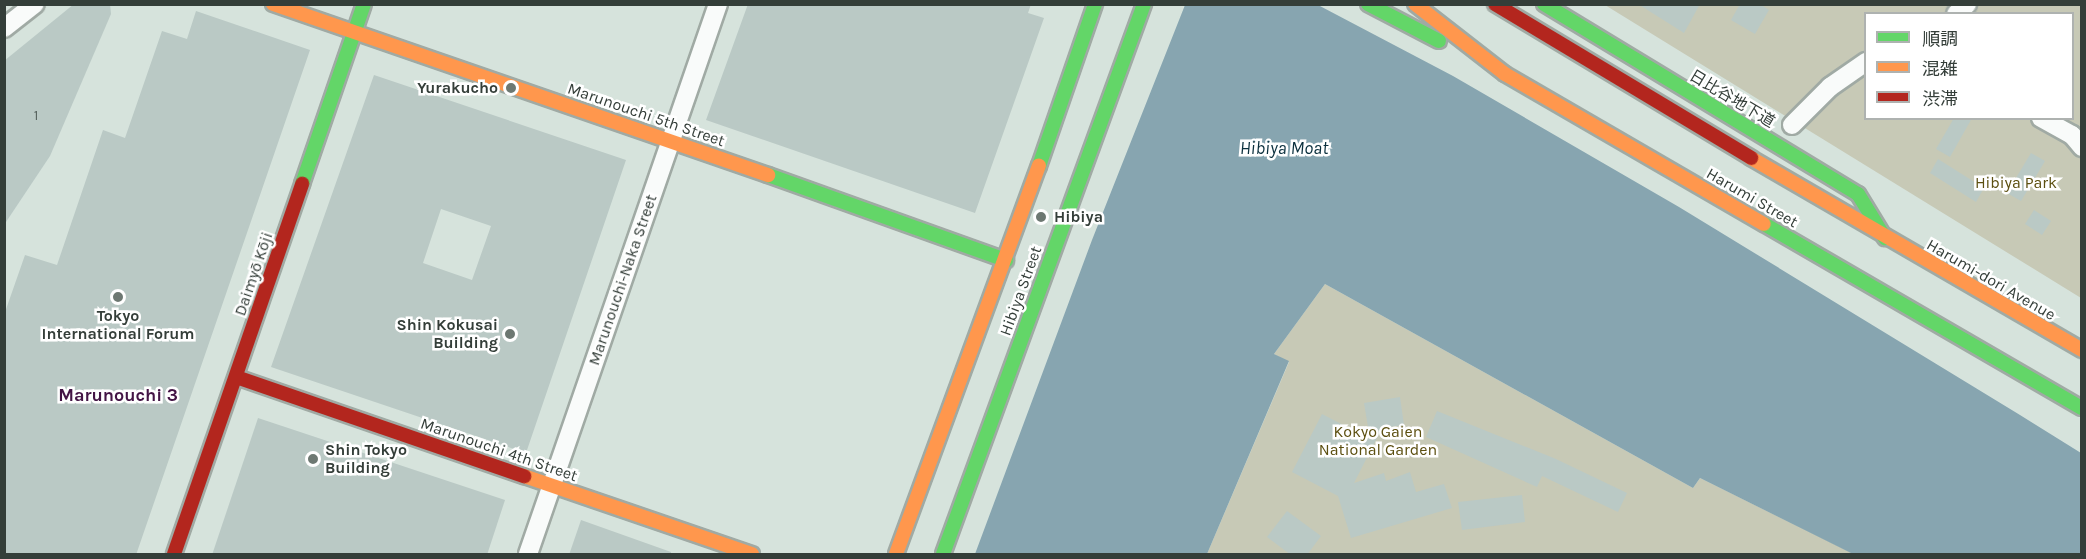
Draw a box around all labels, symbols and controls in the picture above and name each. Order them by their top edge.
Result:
legend [1864,12,2074,120]
text: 順調 [1922,28,1958,50]
text: 混雑 [1922,58,1958,80]
street label: 日比谷地下道 [1686,66,1778,132]
place label: Yurakucho [417,78,498,98]
marker: Yurakucho [502,79,520,97]
street label: Marunouchi 5th Street [565,79,727,151]
text: 渋滞 [1922,88,1958,110]
house number: 1 [34,108,38,124]
water label: Hibiya Moat [1240,137,1328,159]
street label: Harumi Street [1703,164,1801,232]
park label: Hibiya Park [1975,173,2057,193]
street label: Marunouchi-Naka Street [585,192,661,368]
place label: Hibiya [1054,207,1103,227]
marker: Hibiya [1032,208,1050,226]
street label: Daimyō Kōji [231,230,277,318]
street label: Harumi-dori Avenue [1923,235,2059,325]
street label: Hibiya Street [996,244,1046,338]
marker: Tokyo International Forum [111,290,125,304]
place label: Tokyo International Forum [42,306,194,344]
place label: Shin Kokusai Building [397,315,498,353]
marker: Shin Kokusai Building [503,327,517,341]
district label: Marunouchi 3 [58,384,178,406]
street label: Marunouchi 4th Street [418,414,580,486]
park label: Kokyo Gaien National Garden [1319,422,1437,460]
place label: Shin Tokyo Building [325,440,407,478]
marker: Shin Tokyo Building [306,452,320,466]

